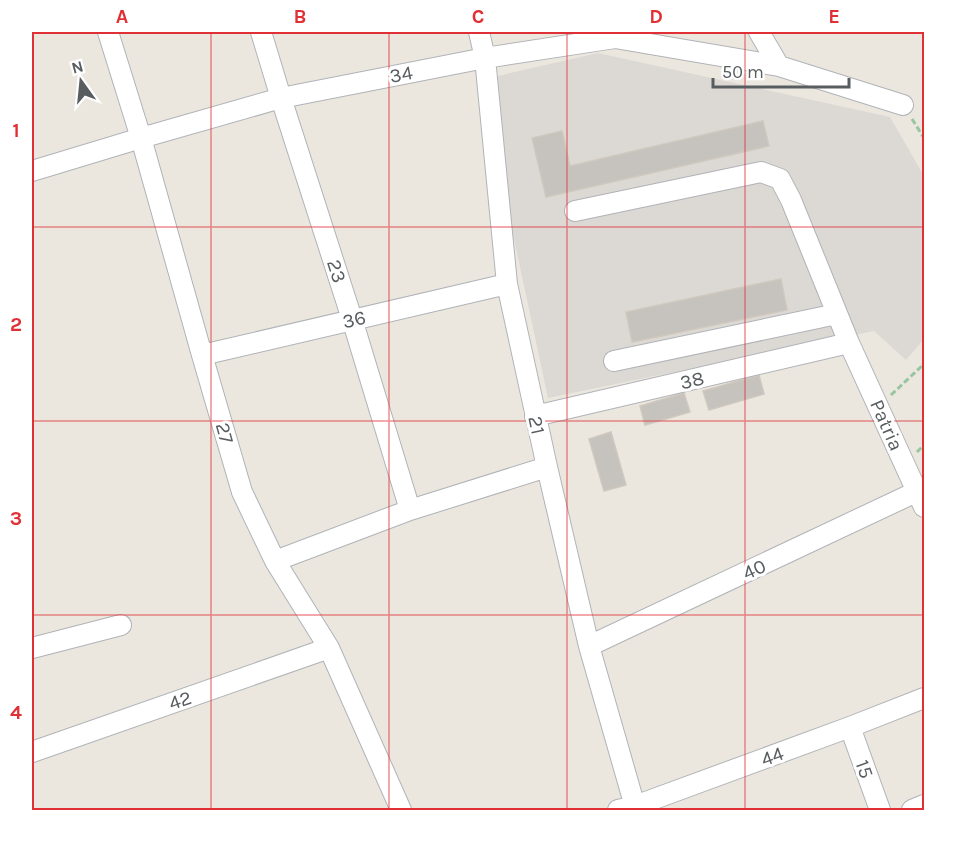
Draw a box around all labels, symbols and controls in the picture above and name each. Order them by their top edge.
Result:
text: A [116,5,129,28]
text: B [294,5,306,28]
text: C [472,5,484,28]
text: D [649,5,663,28]
text: E [828,5,840,28]
north arrow [51,51,111,111]
scale bar [713,51,850,89]
text: N [69,56,85,78]
street label: 34 [388,61,415,88]
text: 50 m [722,61,764,83]
text: 1 [12,119,20,142]
street label: 23 [322,256,351,286]
street label: 36 [340,306,368,333]
text: 2 [10,313,22,336]
street label: 38 [678,367,706,394]
street label: Patria [865,396,908,454]
street label: 21 [523,414,550,436]
street label: 27 [211,420,239,447]
text: 3 [10,507,22,530]
street label: 40 [739,554,770,585]
street label: 42 [166,686,195,715]
text: 4 [10,701,22,724]
street label: 44 [758,742,787,771]
street label: 15 [851,757,878,782]

